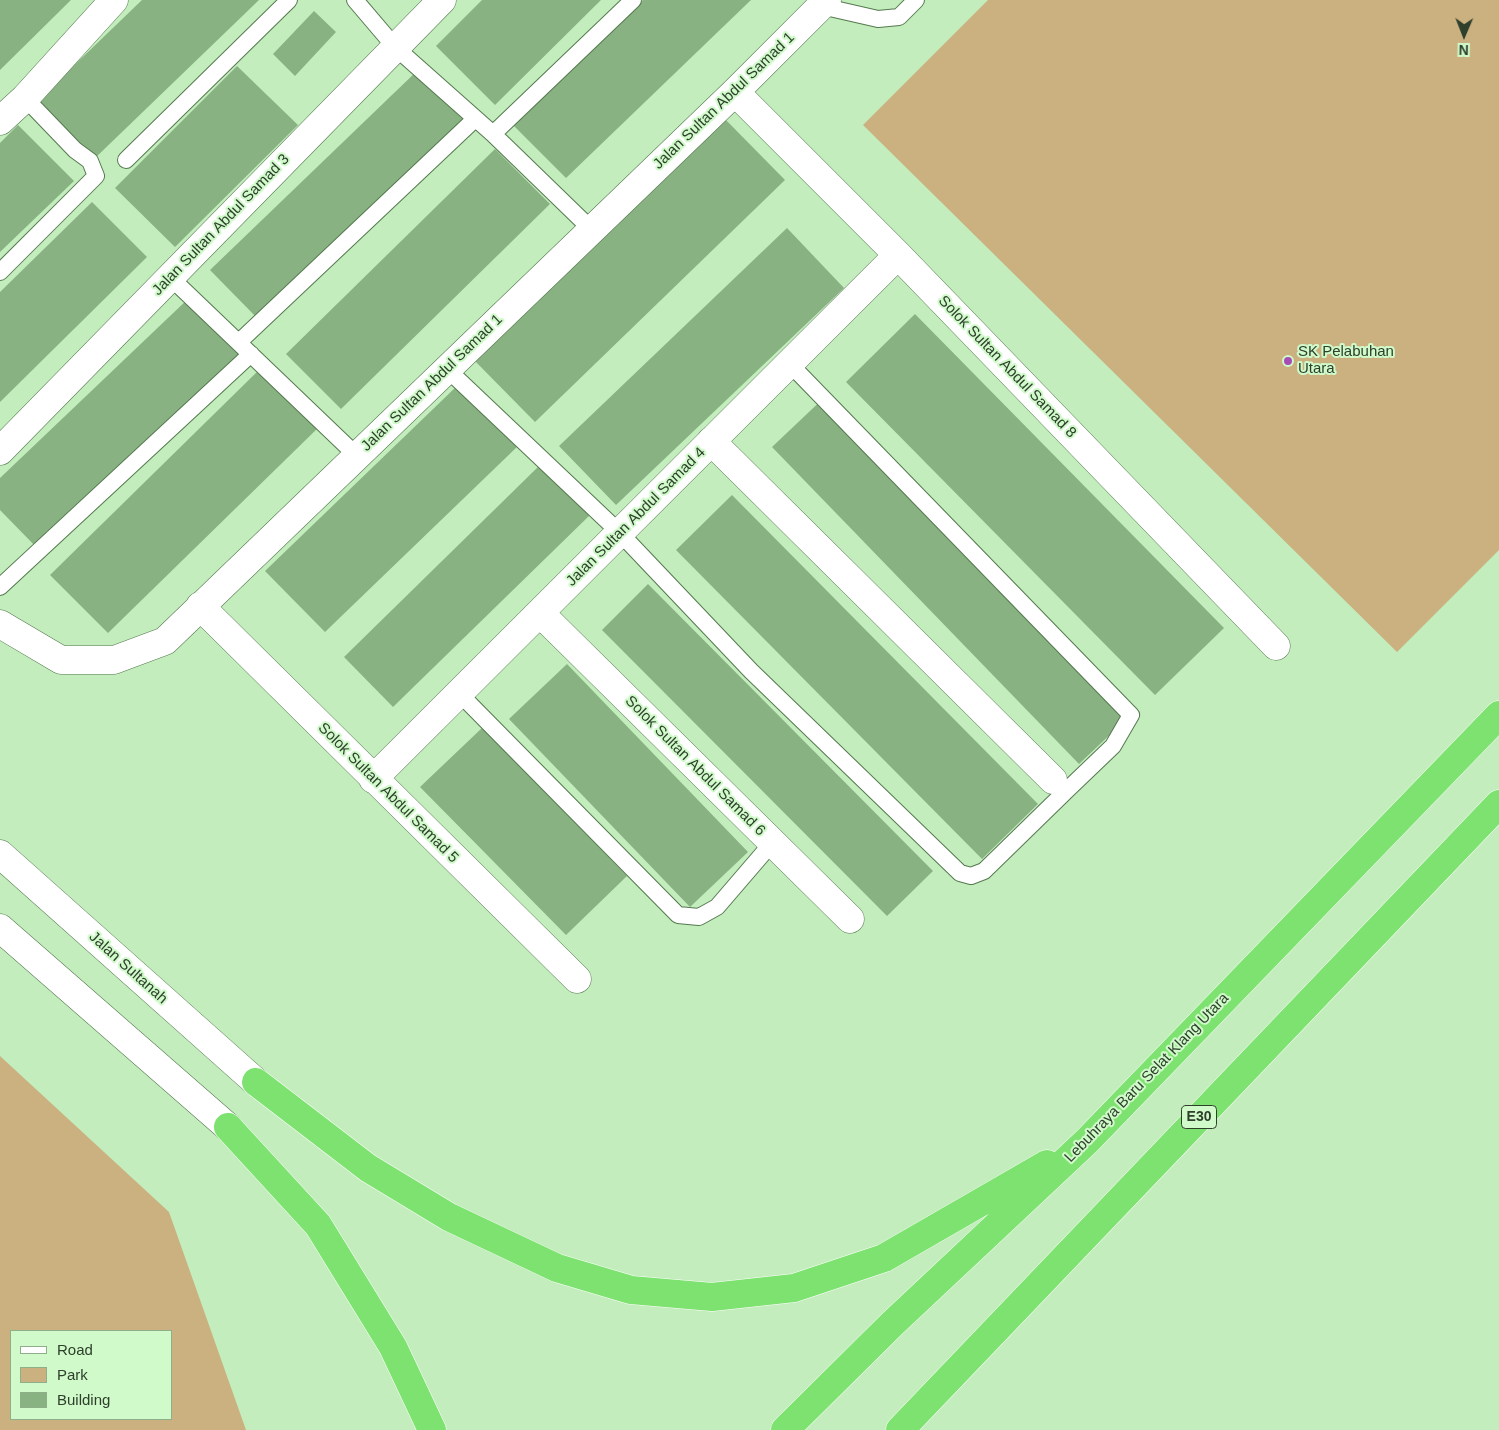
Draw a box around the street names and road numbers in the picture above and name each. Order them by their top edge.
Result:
street label: Jalan Sultan Abdul Samad 1 [650,29,798,173]
street label: Jalan Sultan Abdul Samad 3 [149,151,293,299]
street label: Solok Sultan Abdul Samad 8 [934,292,1080,442]
street label: Jalan Sultan Abdul Samad 1 [358,311,506,455]
street label: Jalan Sultan Abdul Samad 4 [563,444,709,590]
street label: Solok Sultan Abdul Samad 6 [621,692,769,840]
street label: Solok Sultan Abdul Samad 5 [314,719,462,867]
street label: Jalan Sultanah [85,928,171,1008]
street label: Lebuhraya Baru Selat Klang Utara [1061,990,1233,1166]
road number: E30 [1182,1106,1216,1128]

